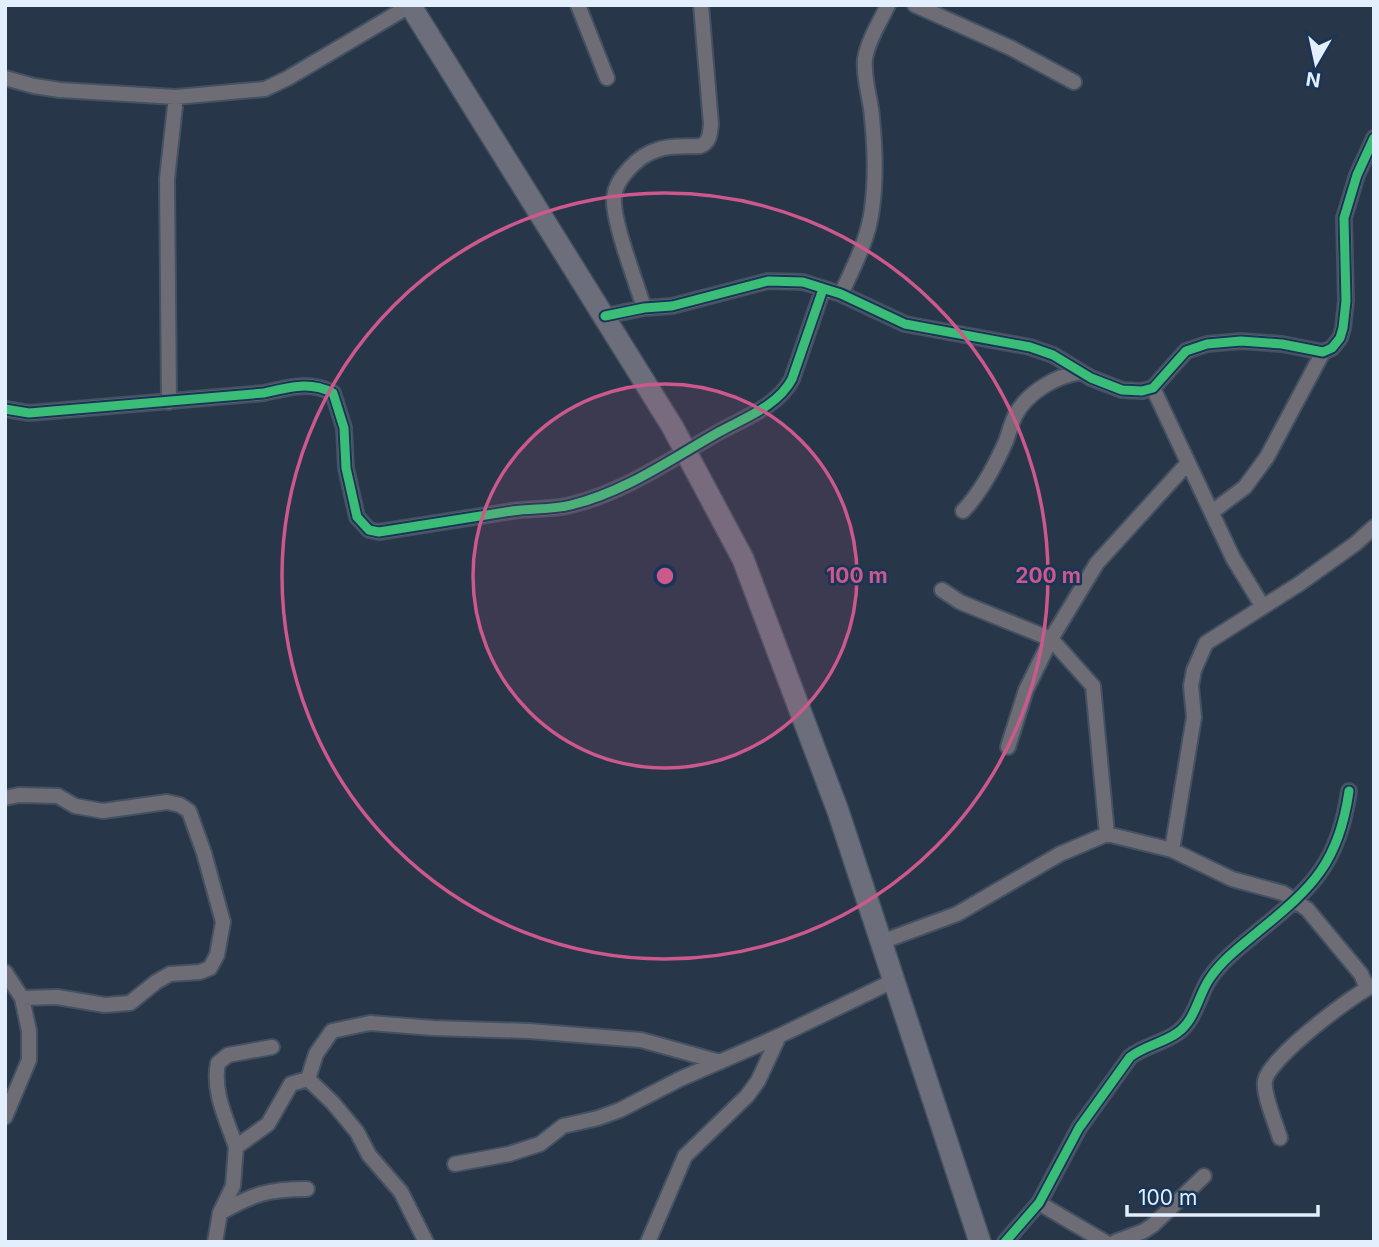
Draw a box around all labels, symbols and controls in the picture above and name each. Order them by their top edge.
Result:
north arrow [1281,28,1351,98]
text: N [1304,67,1322,92]
text: 100 m [826,563,888,588]
text: 200 m [1015,563,1081,588]
centre of rings [653,564,677,588]
scale bar [1127,1174,1318,1218]
text: 100 m [1138,1185,1197,1210]

